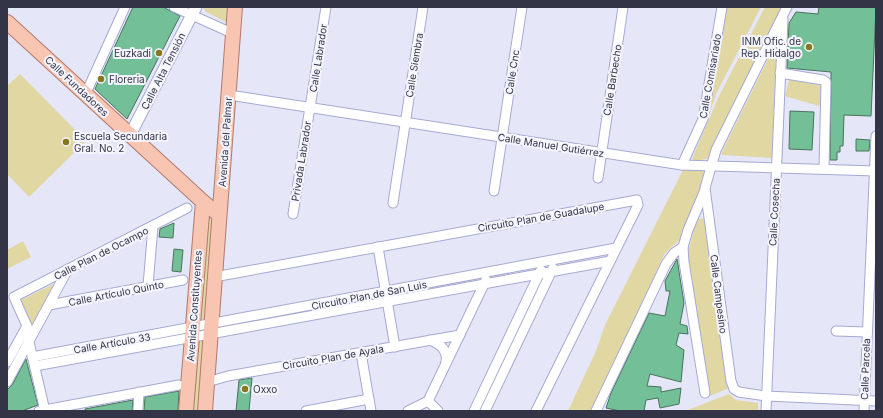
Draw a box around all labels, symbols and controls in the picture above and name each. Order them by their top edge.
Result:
street label: Calle Labrador [307,23,329,93]
street label: Calle Alta Tensión [138,30,188,111]
street label: Calle Siembra [403,32,425,98]
street label: Calle Comisariado [697,33,723,119]
place label: INM Ofic. de Rep. Hidalgo [741,35,801,59]
marker: INM Ofic. de Rep. Hidalgo [804,42,814,52]
street label: Calle Barbecho [600,43,624,117]
place label: Euzkadi [114,47,151,59]
marker: Euzkadi [154,48,164,58]
street label: Calle Cnc [503,48,522,95]
street label: Calle Fundadores [43,54,111,118]
place label: Floreria [109,73,145,85]
marker: Floreria [96,74,106,84]
street label: Avenida del Palmar [216,96,234,187]
street label: Privada Labrador [289,120,313,202]
place label: Escuela Secundaria Gral. No. 2 [74,130,167,154]
street label: Calle Manuel Gutiérrez [497,131,605,159]
marker: Escuela Secundaria Gral. No. 2 [61,137,71,147]
street label: Calle Cosecha [766,178,782,246]
street label: Circuito Plan de Guadalupe [477,200,605,234]
street label: Calle Plan de Ocampo [52,224,150,282]
street label: Avenida Constituyentes [184,250,204,362]
street label: Calle Campesino [708,254,730,334]
street label: Calle Artículo Quinto [67,278,165,308]
street label: Circuito Plan de San Luis [310,278,428,312]
street label: Calle Artículo 33 [72,330,152,356]
street label: Calle Parcela [858,338,872,400]
street label: Circuito Plan de Ayala [281,342,385,372]
place label: Oxxo [253,383,277,395]
marker: Oxxo [240,384,250,394]

